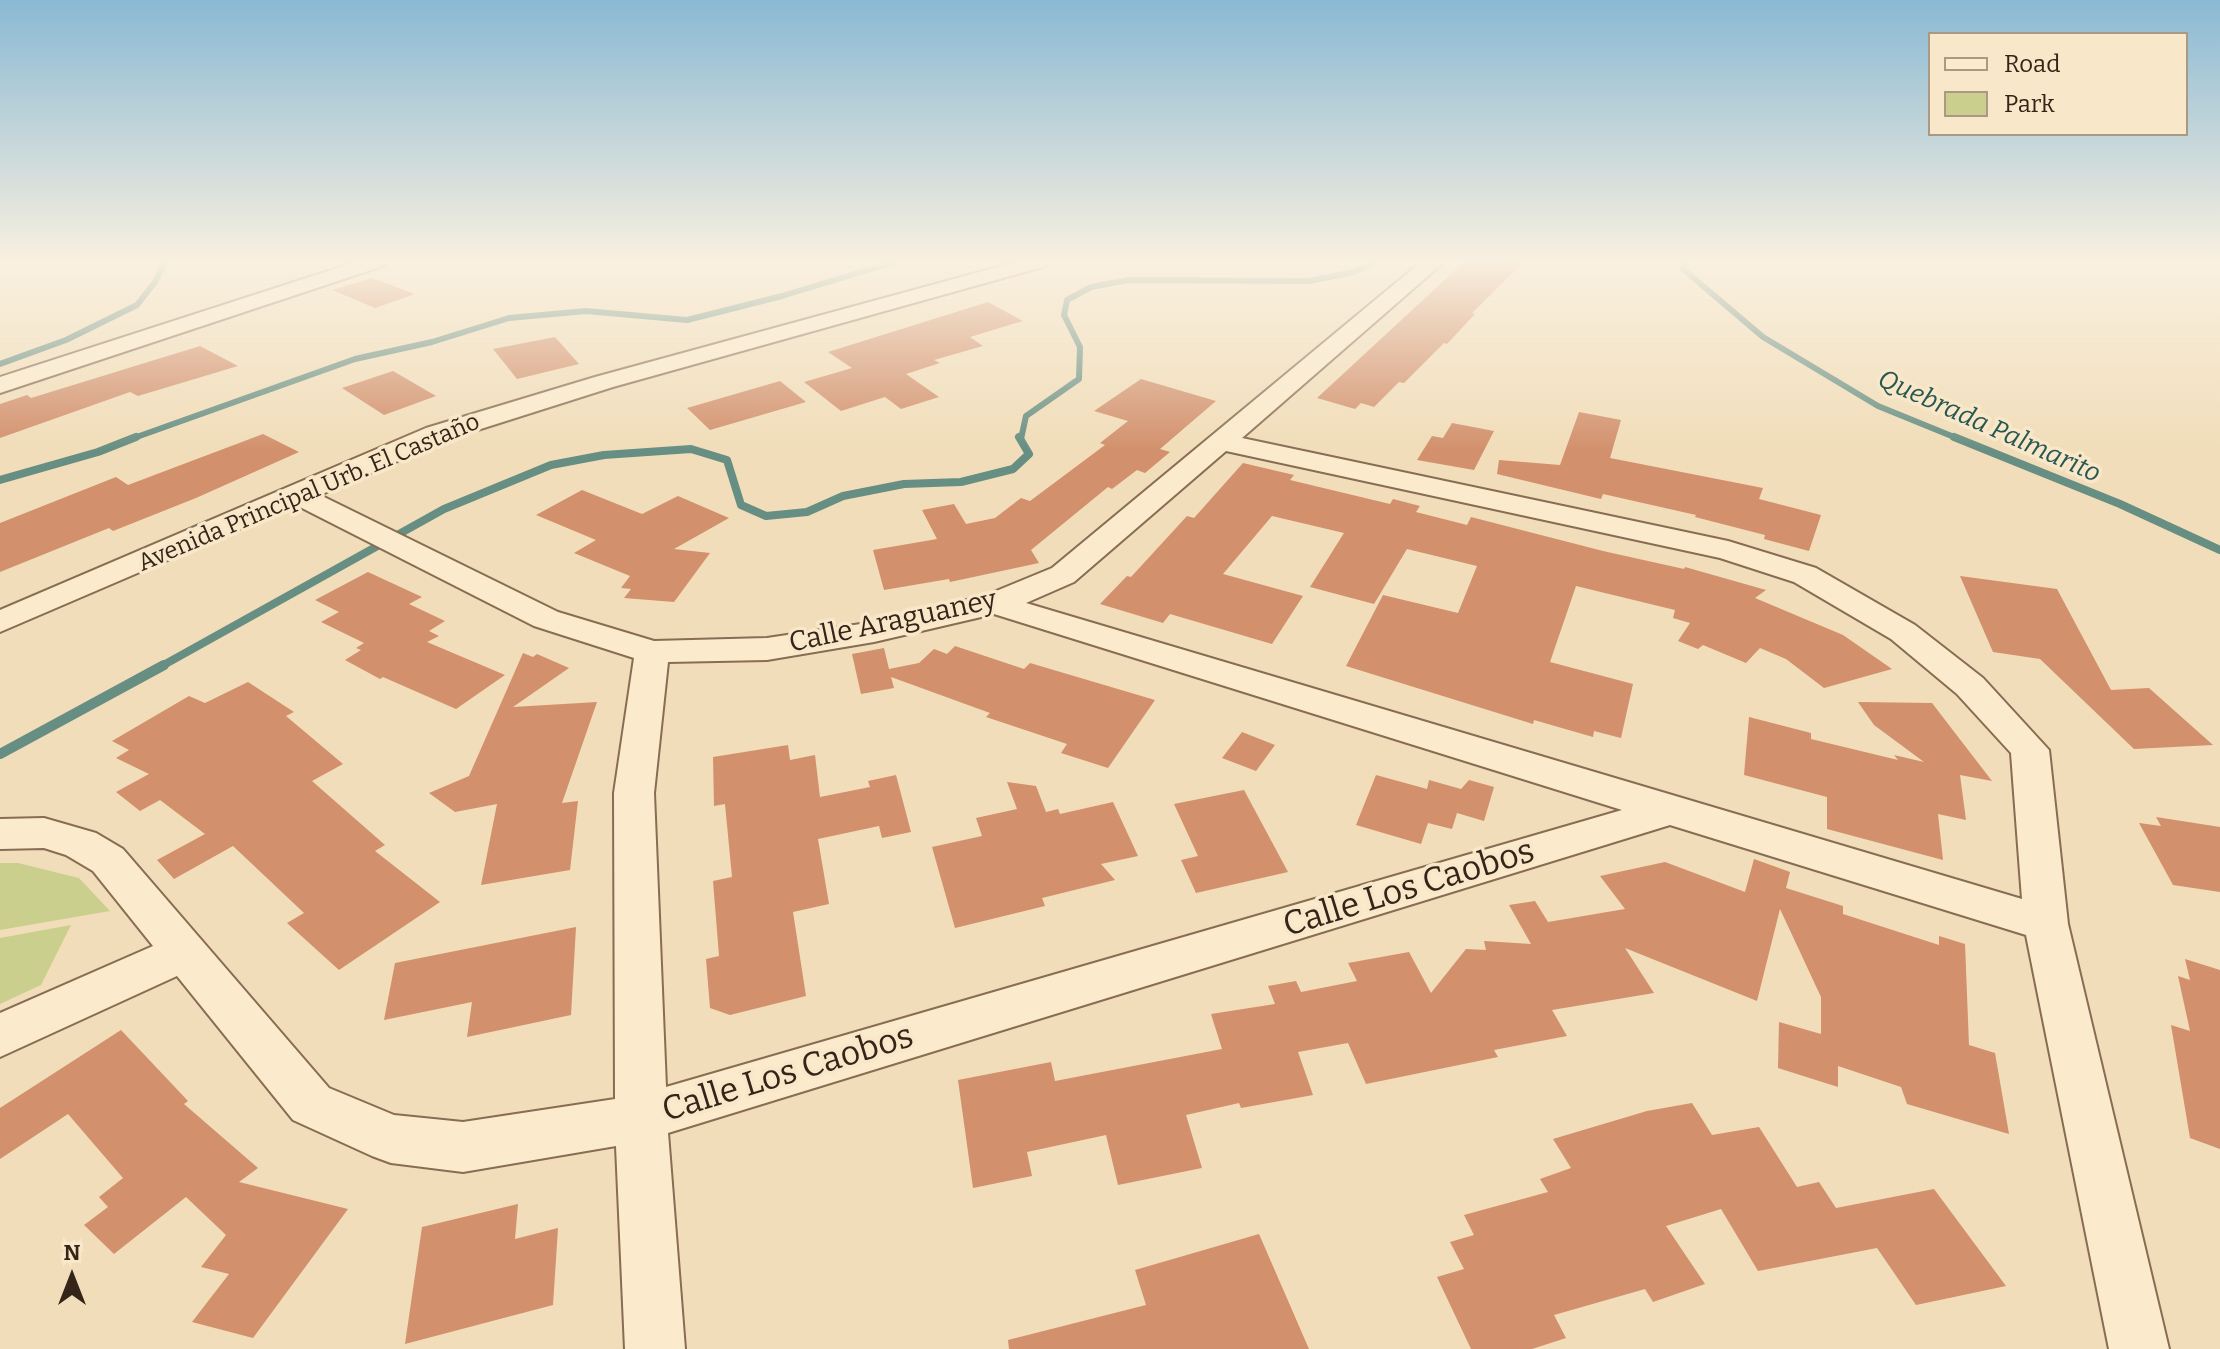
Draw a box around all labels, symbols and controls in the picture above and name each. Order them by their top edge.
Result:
legend [1928,32,2188,136]
text: Road [2004,50,2060,78]
text: Park [2004,90,2055,118]
water label: Quebrada Palmarito [1873,364,2105,490]
street label: Avenida Principal Urb. El Castaño [134,408,484,578]
street label: Calle Araguaney [786,584,1000,660]
street label: Calle Los Caobos [1278,831,1540,947]
street label: Calle Los Caobos [657,1016,919,1132]
north arrow [32,1237,112,1317]
text: N [64,1239,80,1266]

